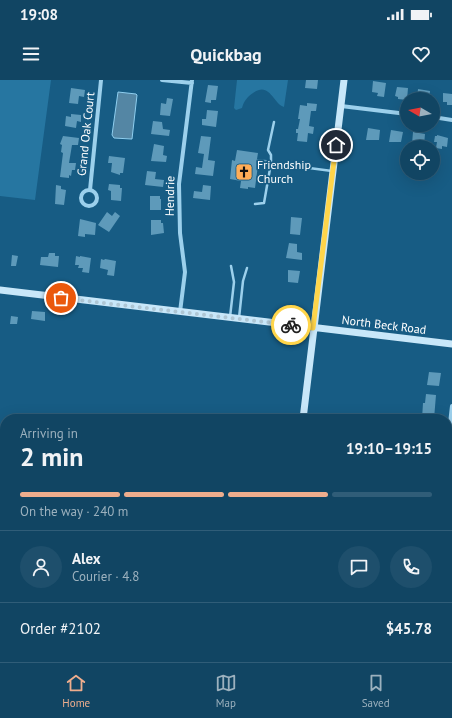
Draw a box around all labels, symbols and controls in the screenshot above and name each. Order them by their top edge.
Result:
text: 19:08 [20,5,58,24]
icon: menu [20,43,42,65]
text: Quickbag [190,43,262,66]
icon: heart [410,43,432,65]
street label: Grand Oak Court [74,91,97,177]
north arrow [400,92,440,132]
map controls [400,92,440,180]
pin [319,128,353,162]
icon: home [325,134,347,156]
button: locate [400,140,440,180]
place label: Friendship Church [257,157,311,186]
church icon: Friendship Church [234,162,254,182]
street label: Hendrie [162,176,177,216]
pin [44,281,78,315]
icon: bag [50,287,72,309]
courier [271,305,311,345]
street label: North Beck Road [341,312,427,337]
icon: bike [280,314,302,336]
text: Arriving in [20,425,78,442]
text: 19:10–19:15 [346,439,432,458]
text: 2 min [20,440,83,473]
text: On the way · 240 m [20,503,128,520]
button: person [20,546,62,588]
button: chat [338,546,380,588]
button: phone [390,546,432,588]
text: Alex [72,549,101,568]
text: Courier · 4.8 [72,568,139,585]
text: Order #2102 [20,619,101,638]
text: $45.78 [386,619,432,638]
tab: Home [62,672,90,710]
tab: Map [215,672,237,710]
tab: Saved [362,672,390,710]

